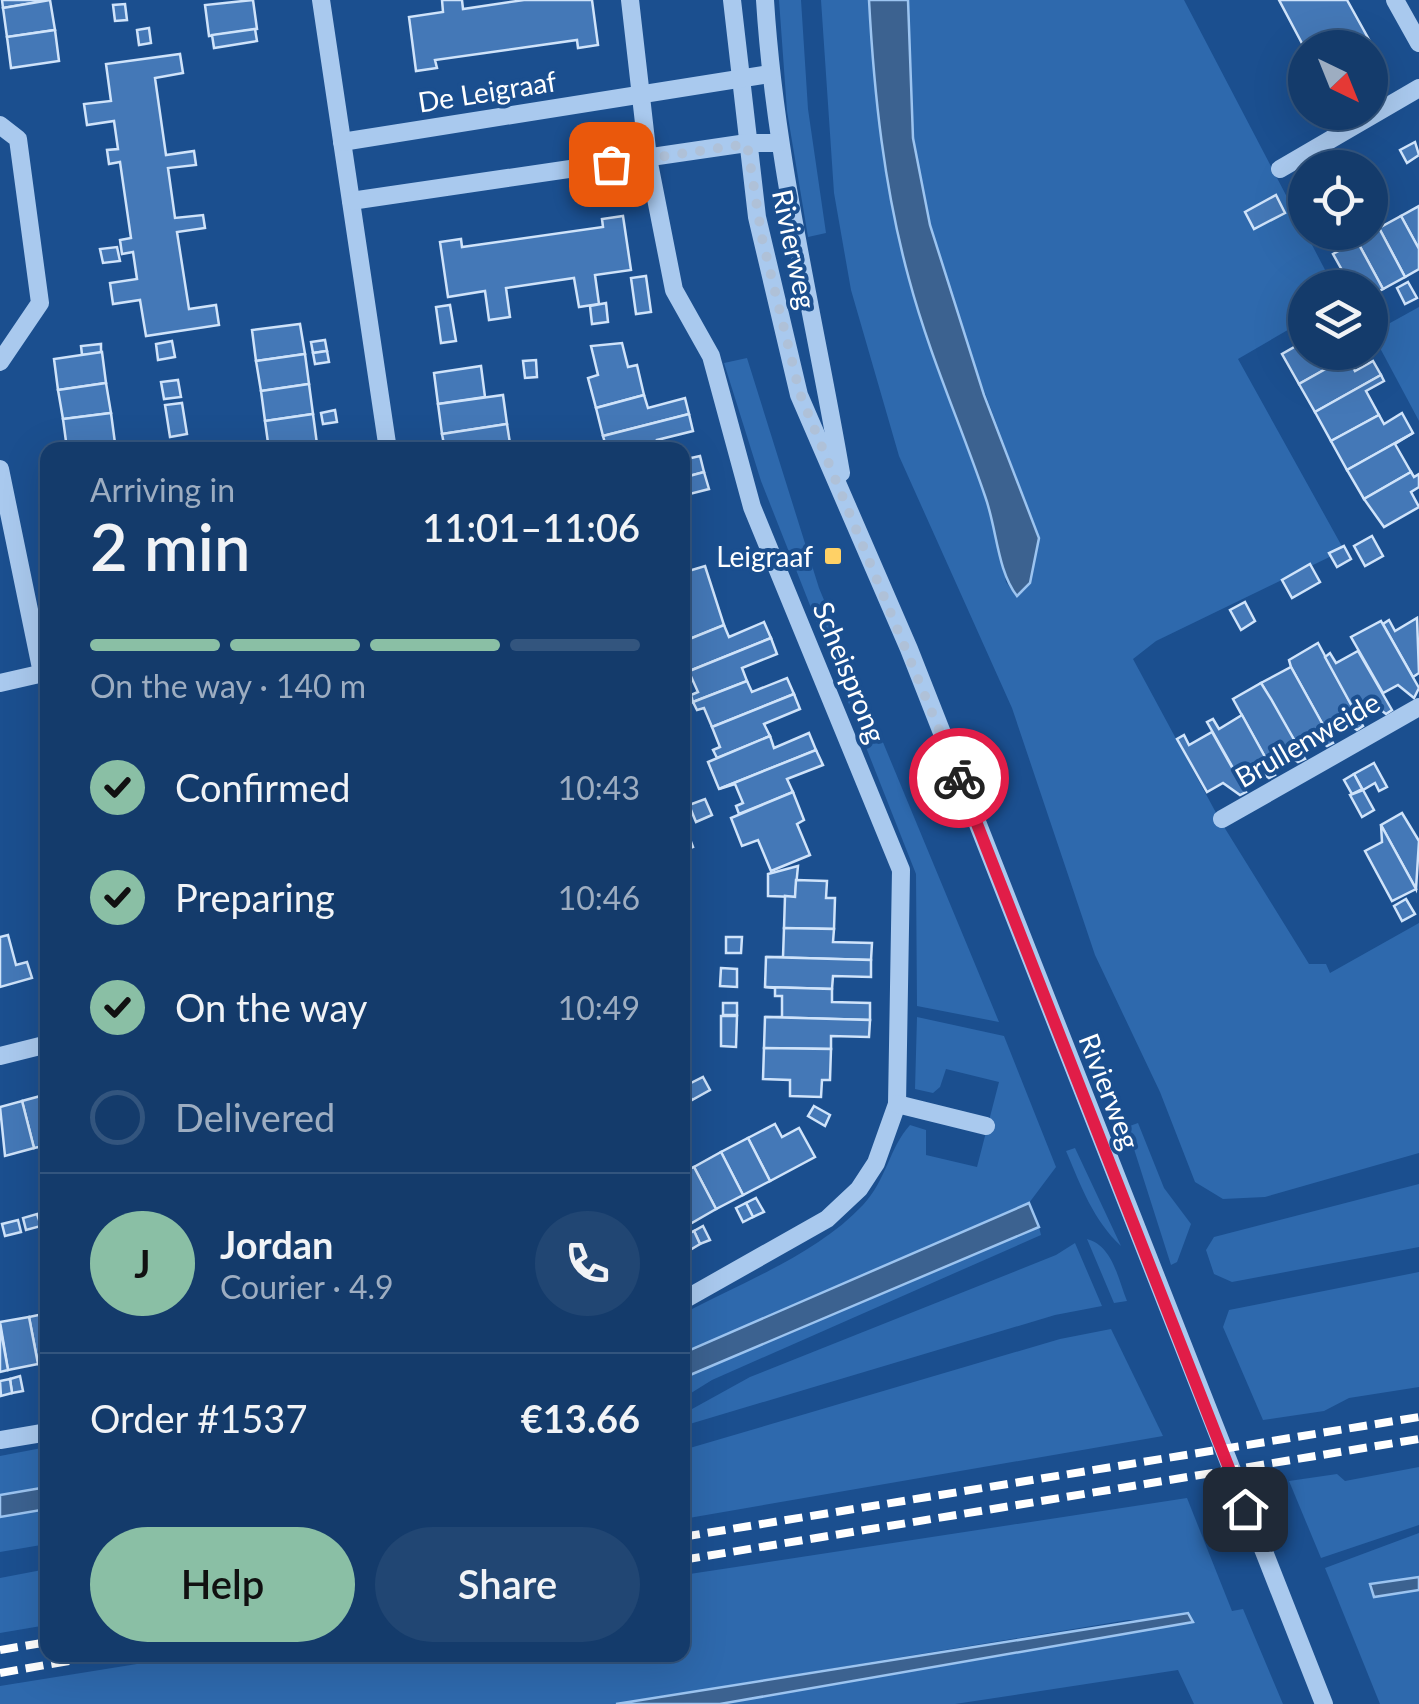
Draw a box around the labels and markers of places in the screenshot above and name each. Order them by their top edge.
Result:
pin [569,122,654,207]
place label: Leigraaf [716,539,813,573]
marker: Leigraaf [822,545,844,567]
pin [1203,1467,1288,1552]

